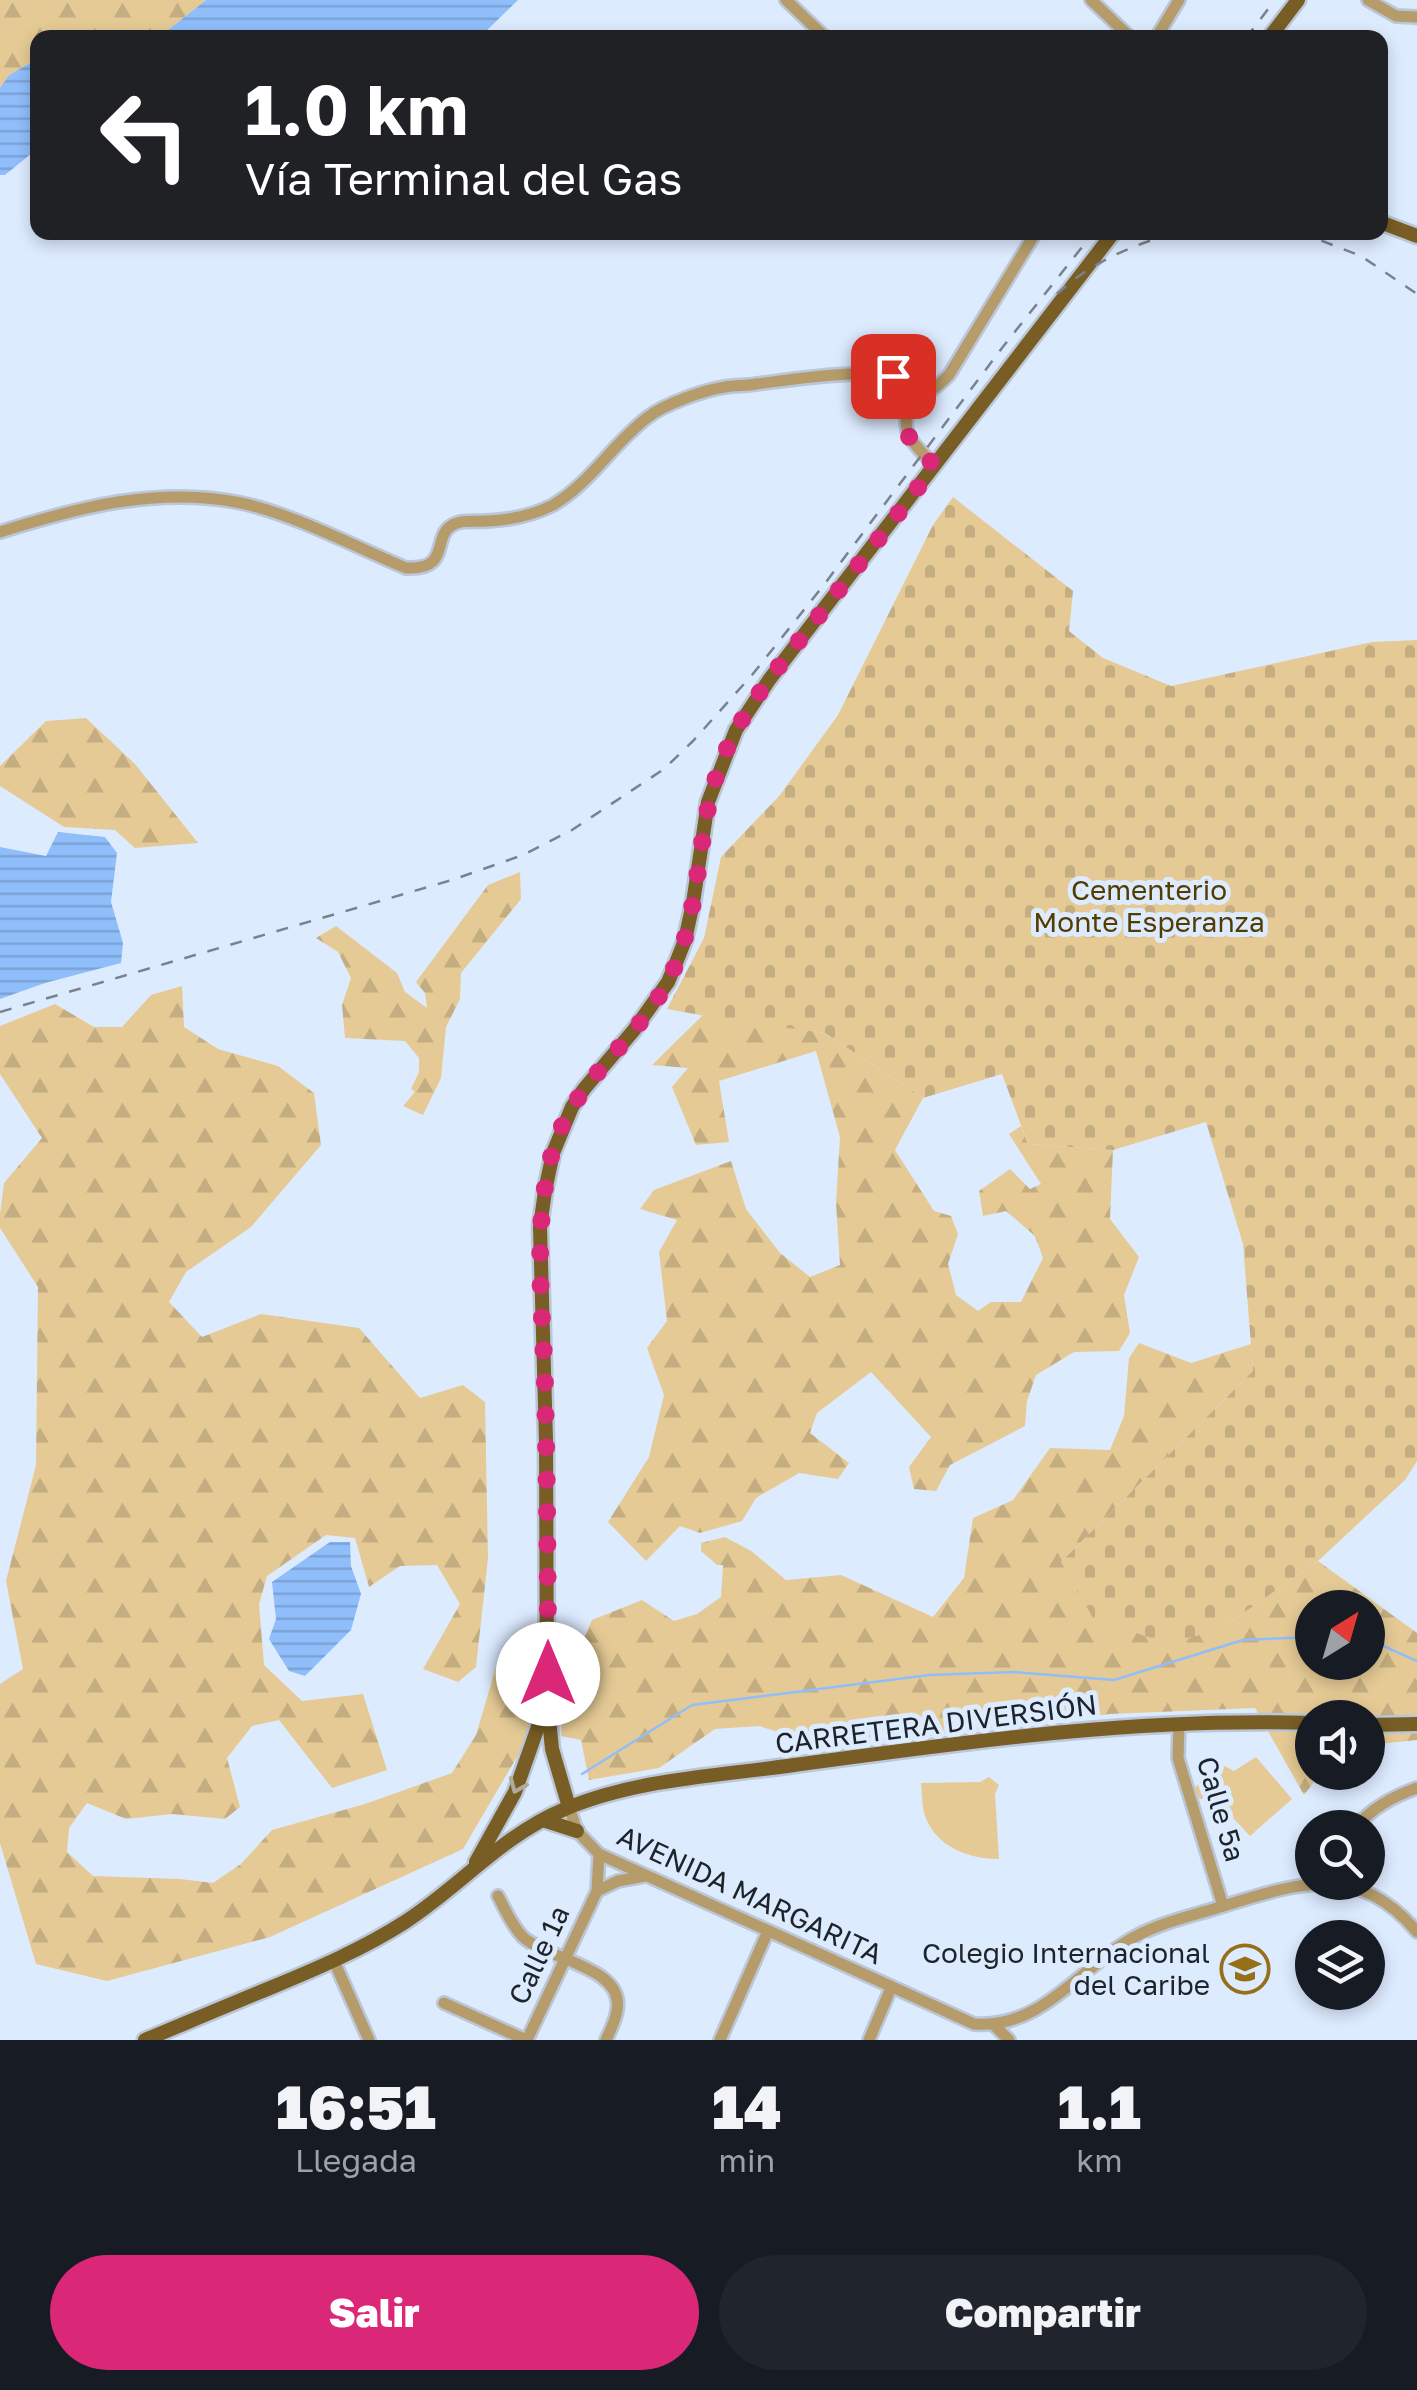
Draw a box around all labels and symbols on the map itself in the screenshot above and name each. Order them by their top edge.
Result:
pin [851,334,936,419]
park label: Cementerio Monte Esperanza [1033,873,1265,938]
north arrow [1295,1590,1385,1680]
position arrow [496,1622,600,1726]
street label: CARRETERA DIVERSIÓN [773,1687,1099,1760]
street label: Calle 5ª [1191,1752,1252,1865]
one-way arrow [509,1776,529,1794]
street label: AVENIDA MARGARITA [613,1819,888,1971]
street label: Calle 1ª [501,1900,576,2009]
place label: Colegio Internacional del Caribe [922,1936,1210,2001]
school or university icon: Colegio Internacional del Caribe [1219,1943,1271,1995]

